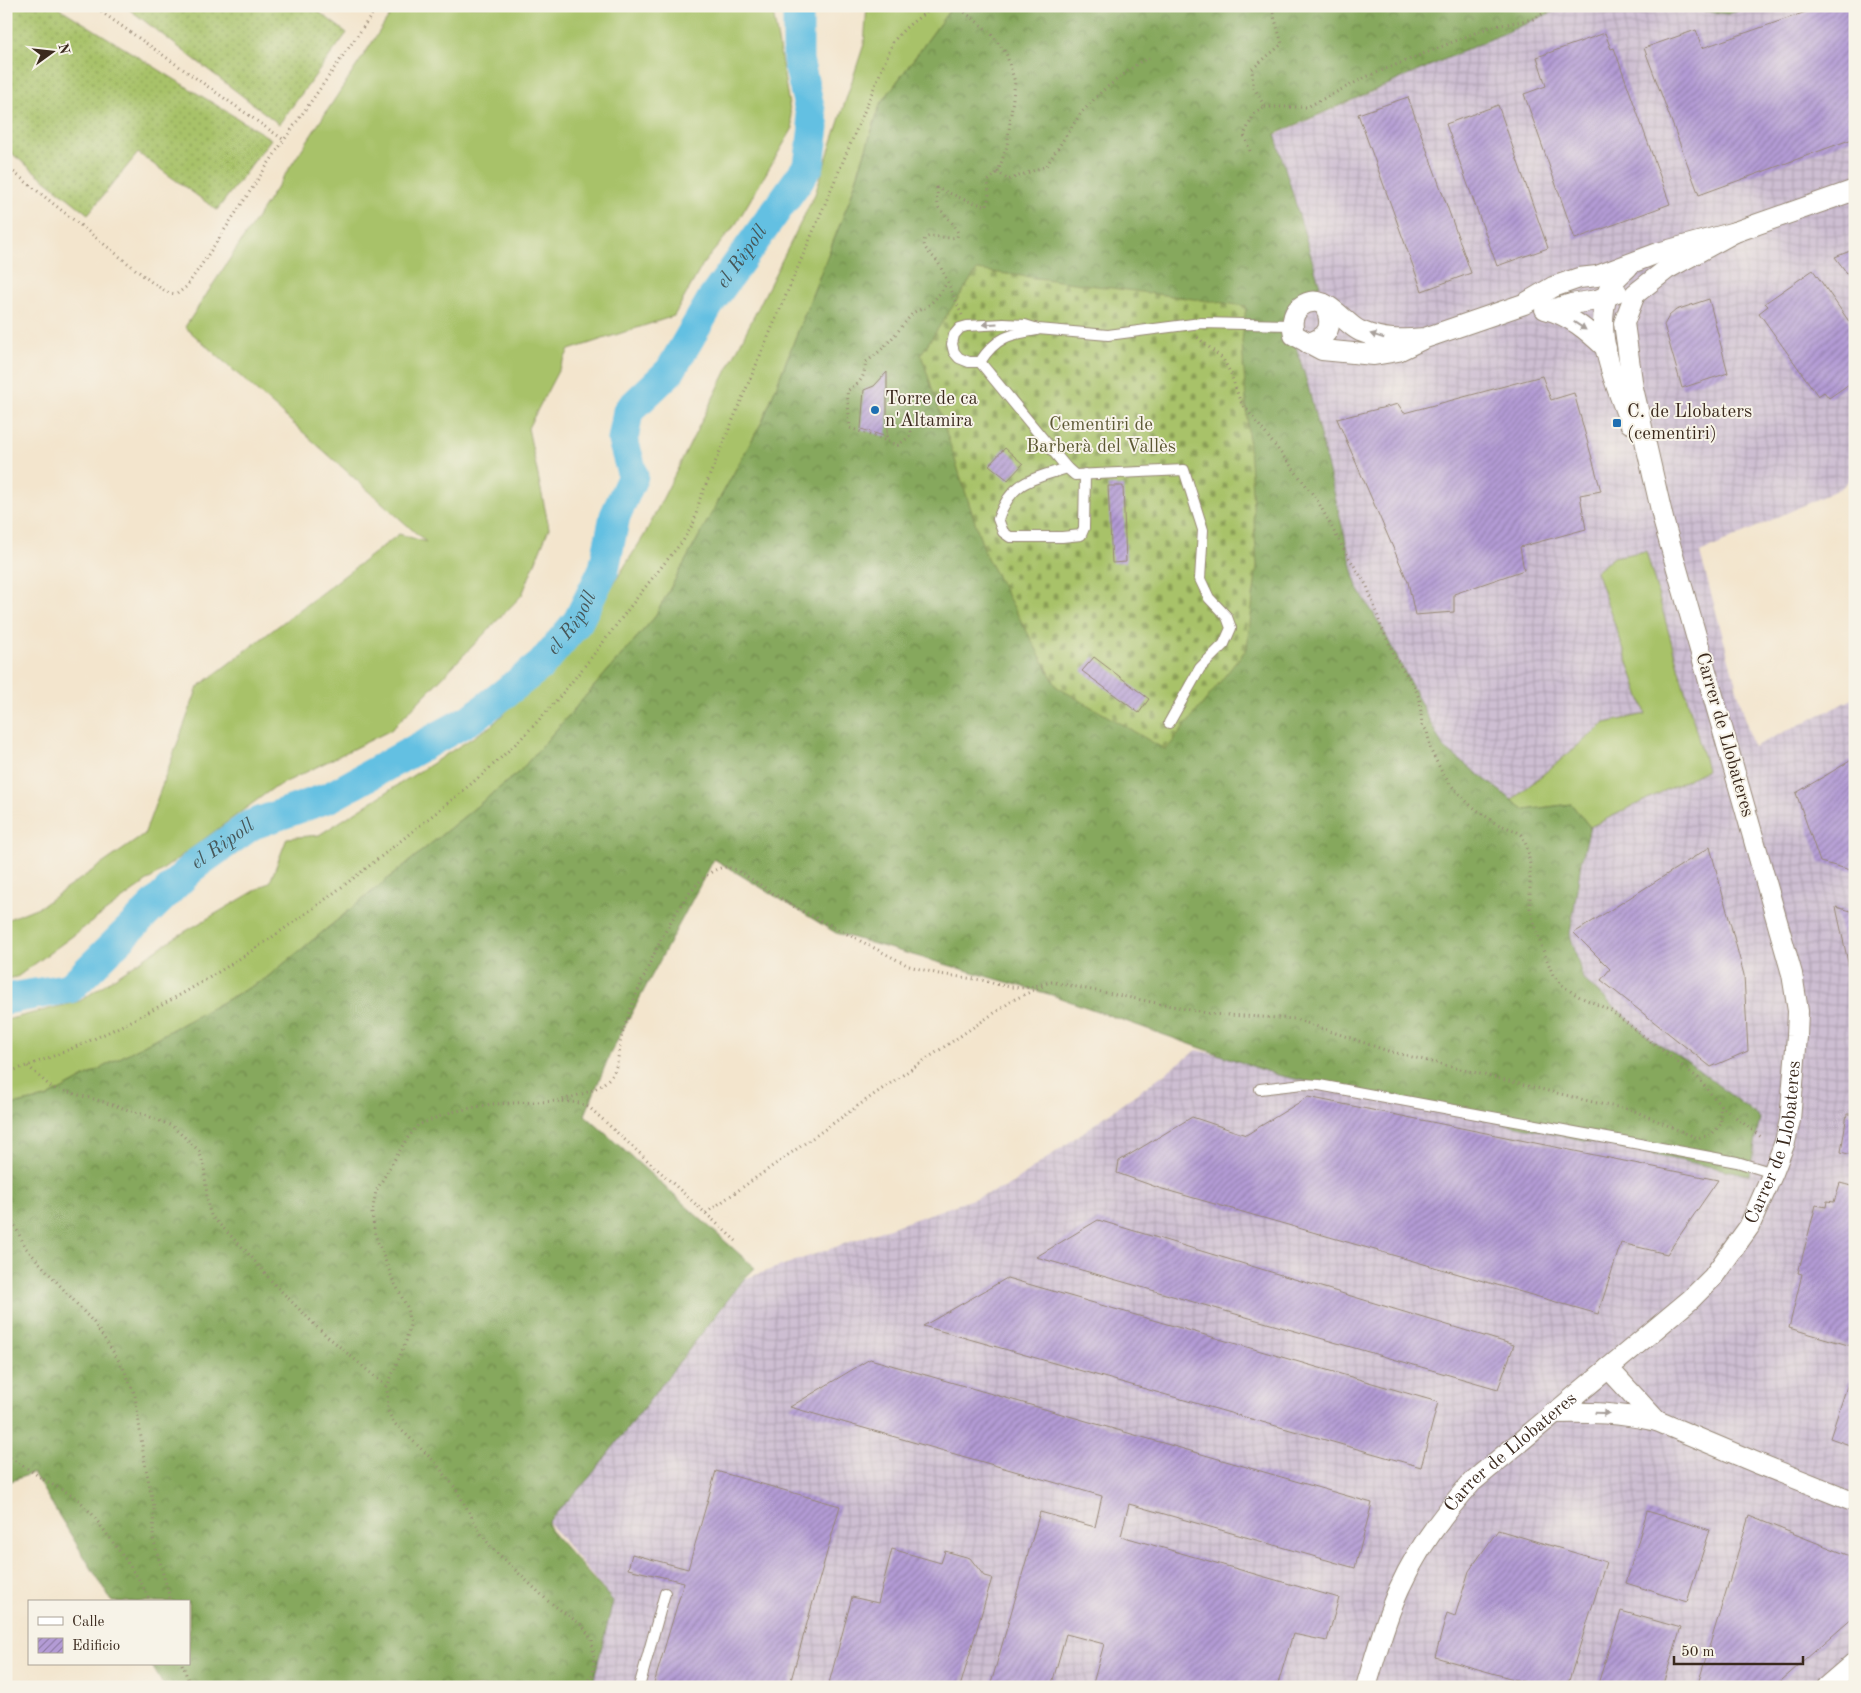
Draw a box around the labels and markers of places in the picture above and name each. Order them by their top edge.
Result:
place label: Torre de ca n'Altamira [885,390,979,431]
place label: C. de Llobaters (cementiri) [1627,403,1752,444]
marker: Torre de ca n'Altamira [869,404,881,416]
marker: C. de Llobaters (cementiri) [1611,417,1623,429]

